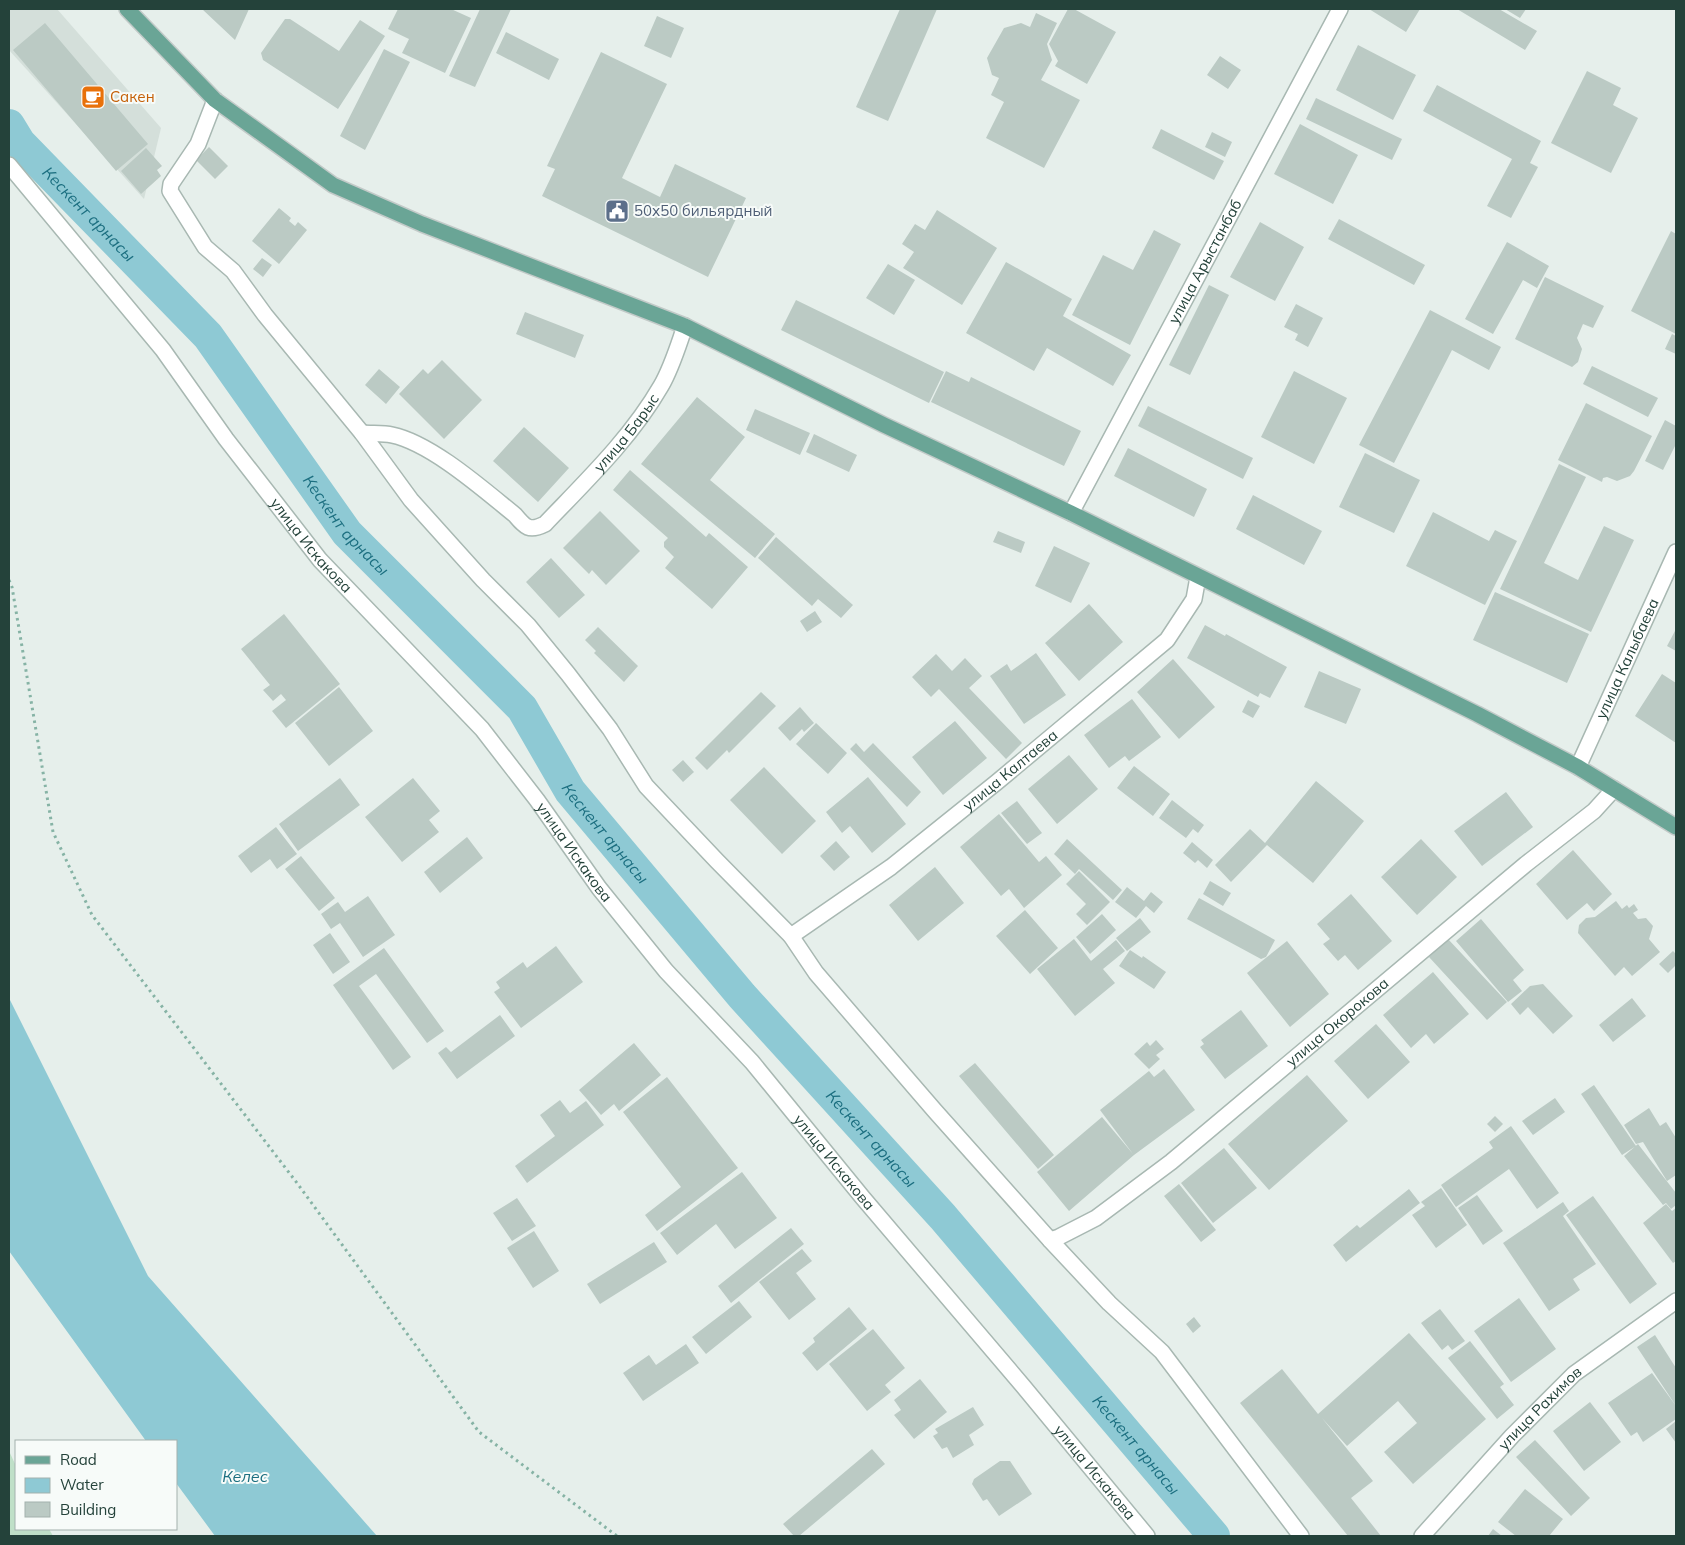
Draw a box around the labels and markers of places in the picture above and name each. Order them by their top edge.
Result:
cafe icon: Сакен [80,84,106,110]
place label: Сакен [110,87,155,106]
public building icon: 50х50 бильярдный [604,198,630,224]
place label: 50х50 бильярдный [634,201,772,220]

